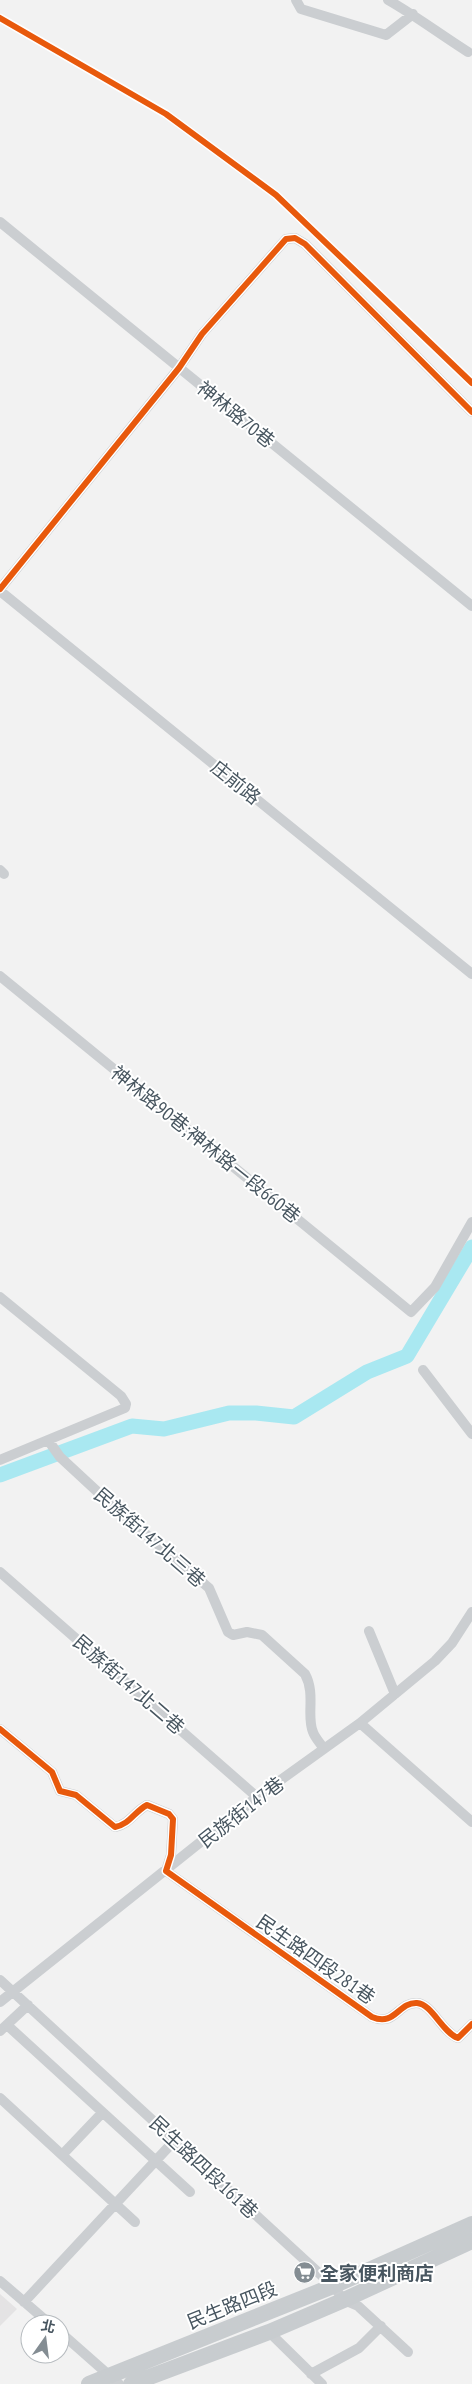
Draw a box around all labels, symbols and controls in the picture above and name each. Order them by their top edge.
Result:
street label: 神林路70巷 [192,375,280,453]
street label: 庄前路 [206,755,266,809]
street label: 神林路90巷;神林路一段660巷 [106,1060,306,1228]
street label: 民族街147北三巷 [89,1482,211,1592]
street label: 民族街147北二巷 [68,1629,190,1739]
street label: 民族街147巷 [194,1771,288,1853]
street label: 民生路四段281巷 [252,1909,380,2009]
street label: 民生路四段161巷 [145,2111,263,2223]
supermarket icon: 全家便利商店 [292,2261,316,2285]
place label: 全家便利商店 [320,2261,434,2285]
street label: 民生路四段 [183,2276,281,2334]
north arrow [20,2314,70,2364]
text: 北 [39,2316,57,2337]

